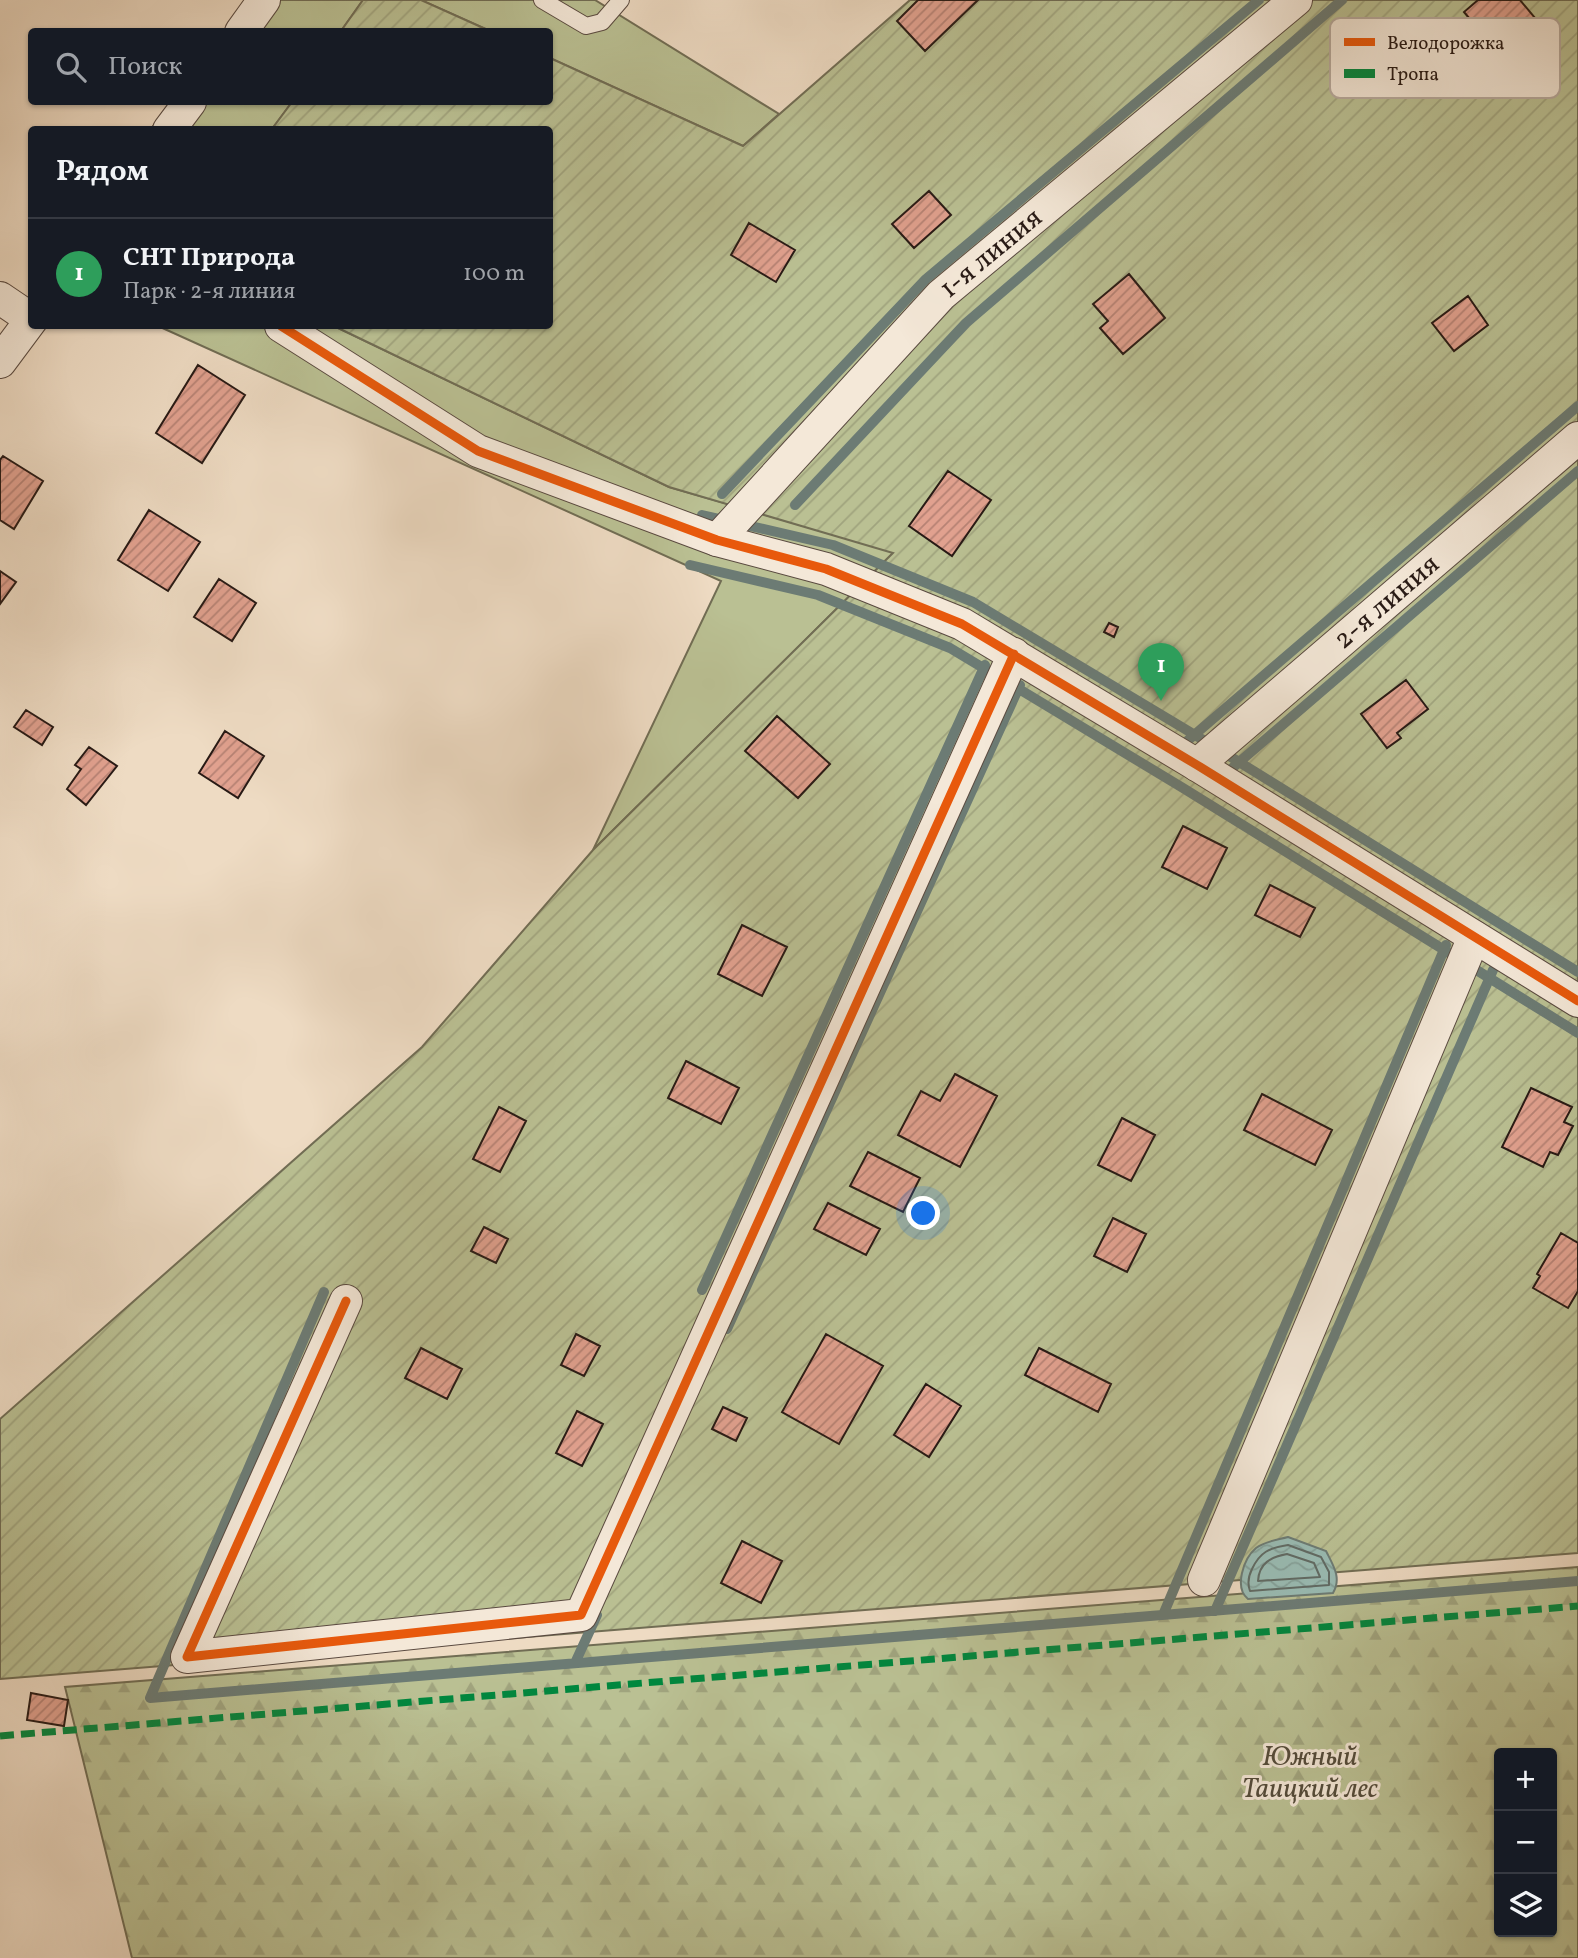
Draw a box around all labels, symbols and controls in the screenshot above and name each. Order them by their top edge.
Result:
legend [1330,18,1560,98]
search box [28,28,553,105]
text: Велодорожка [1387,31,1505,57]
icon: search [52,48,90,86]
text: Поиск [108,49,182,85]
text: Тропа [1387,62,1439,88]
text: Рядом [56,151,149,193]
street label: 1-я линия [931,199,1051,308]
text: СНТ Природа [123,240,295,276]
text: 1 [74,258,84,290]
text: 100 m [463,258,525,290]
text: Парк · 2-я линия [123,276,295,308]
street label: 2-я линия [1325,546,1448,659]
pin: 1 [1138,643,1184,701]
your location [906,1196,940,1230]
park label: Южный Таицкий лес [1242,1738,1378,1809]
map controls [1494,1748,1557,1937]
button: + [1494,1748,1557,1811]
button: − [1494,1811,1557,1874]
button: layers [1494,1874,1557,1937]

